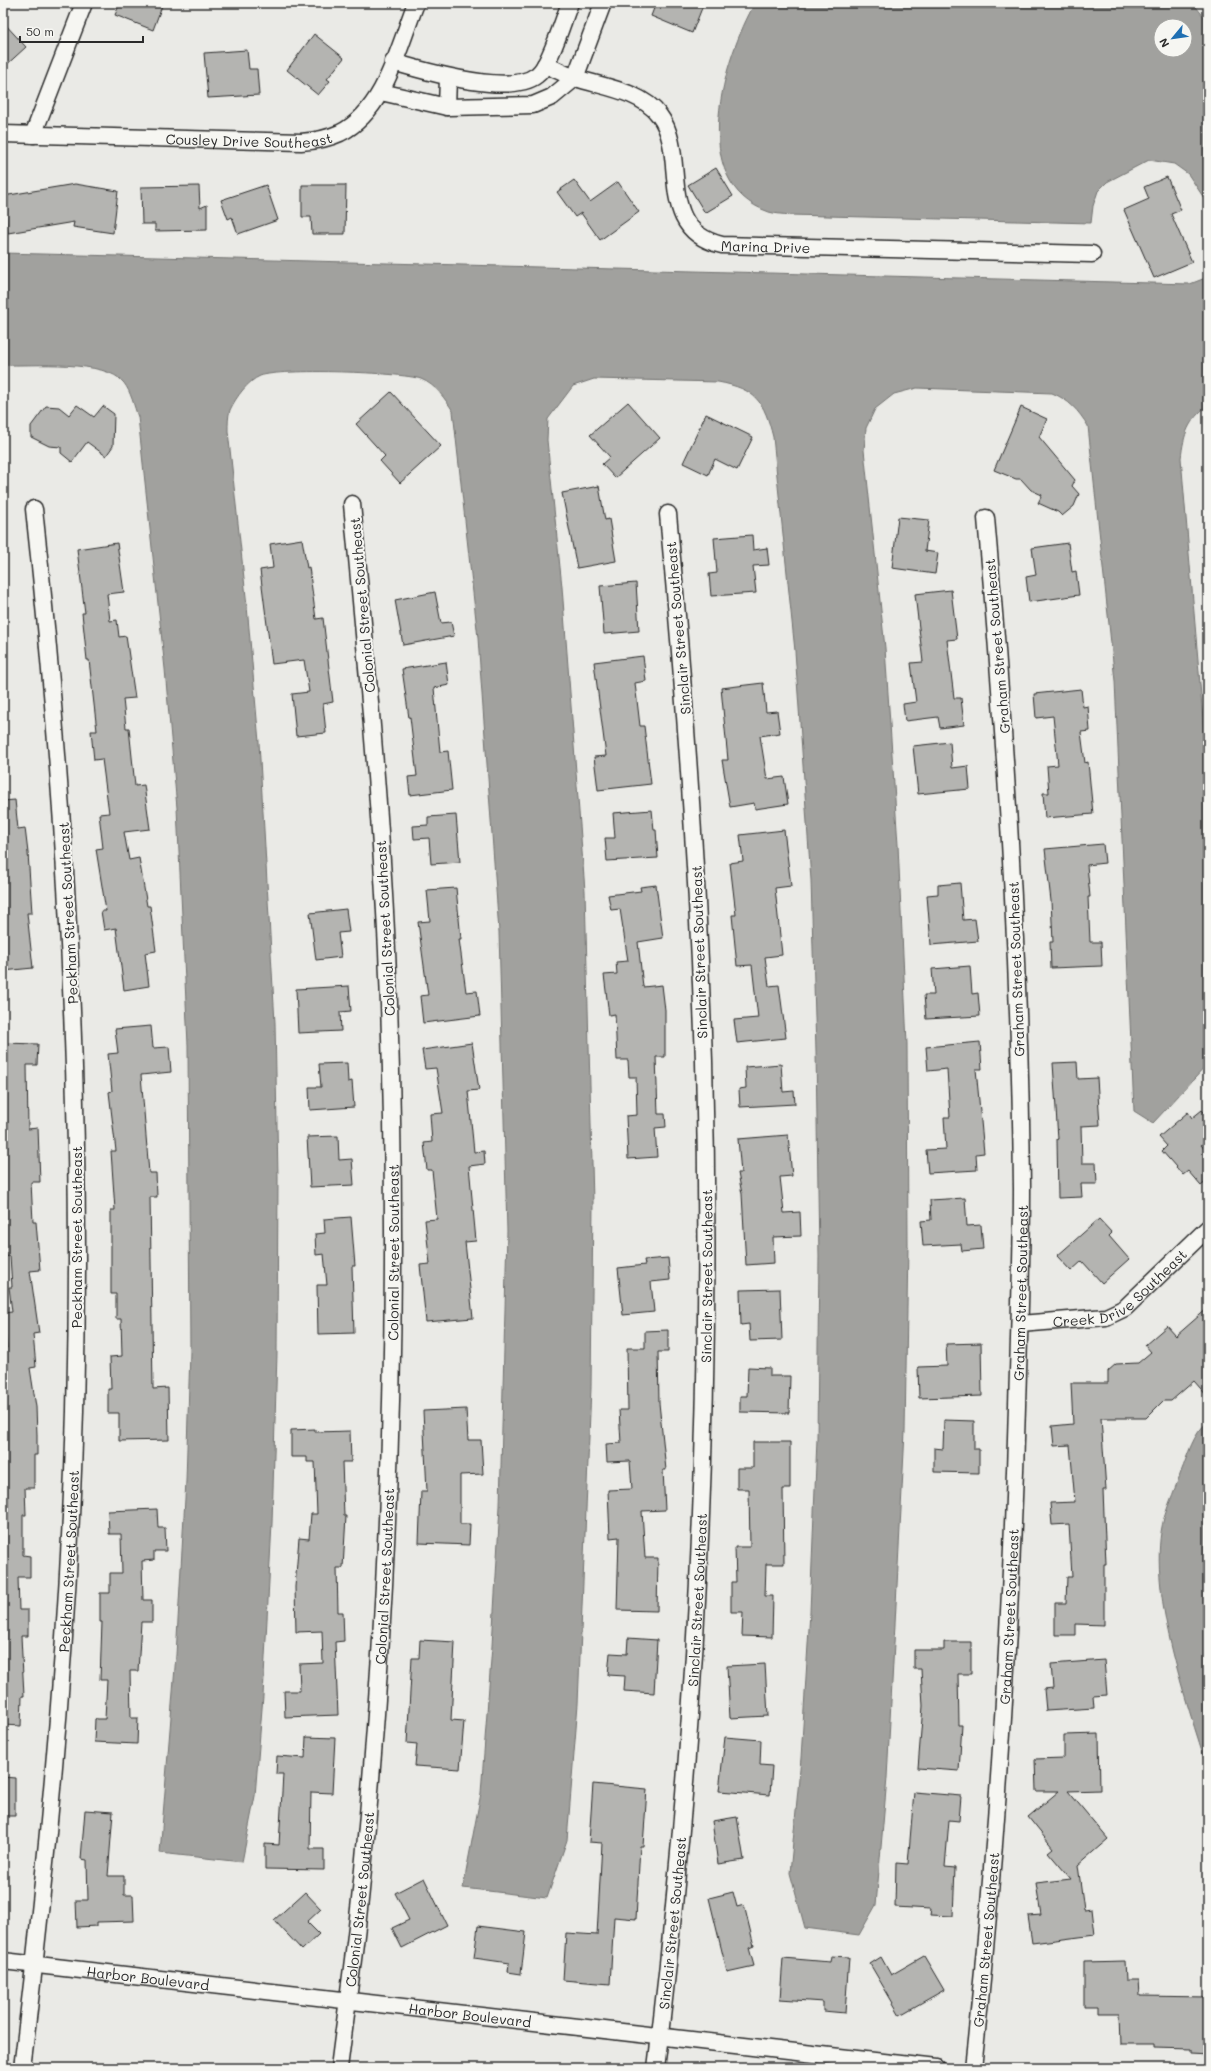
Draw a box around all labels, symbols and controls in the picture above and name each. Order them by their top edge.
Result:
scale bar [20,18,143,44]
north arrow [1153,18,1193,58]
text: 50 m [26,23,54,39]
text: N [1155,36,1172,50]
street label: Cousley Drive Southeast [165,127,334,152]
street label: Marina Drive [721,235,810,257]
street label: Colonial Street Southeast [345,516,379,694]
street label: Sinclair Street Southeast [661,541,695,715]
street label: Graham Street Southeast [980,558,1014,734]
street label: Peckham Street Southeast [54,821,82,1005]
street label: Colonial Street Southeast [371,840,399,1016]
street label: Sinclair Street Southeast [686,865,712,1039]
street label: Graham Street Southeast [1003,881,1029,1057]
street label: Peckham Street Southeast [67,1146,86,1328]
street label: Colonial Street Southeast [383,1164,403,1341]
street label: Sinclair Street Southeast [696,1189,716,1363]
street label: Graham Street Southeast [1008,1205,1031,1381]
street label: Creek Drive Southeast [1052,1244,1190,1331]
street label: Peckham Street Southeast [54,1470,83,1653]
street label: Colonial Street Southeast [370,1488,398,1665]
street label: Sinclair Street Southeast [682,1513,711,1687]
street label: Graham Street Southeast [994,1528,1022,1705]
street label: Colonial Street Southeast [340,1811,378,1988]
street label: Sinclair Street Southeast [654,1836,690,2010]
street label: Graham Street Southeast [968,1851,1003,2028]
street label: Harbor Boulevard [86,1961,211,1994]
street label: Harbor Boulevard [408,1998,532,2031]

